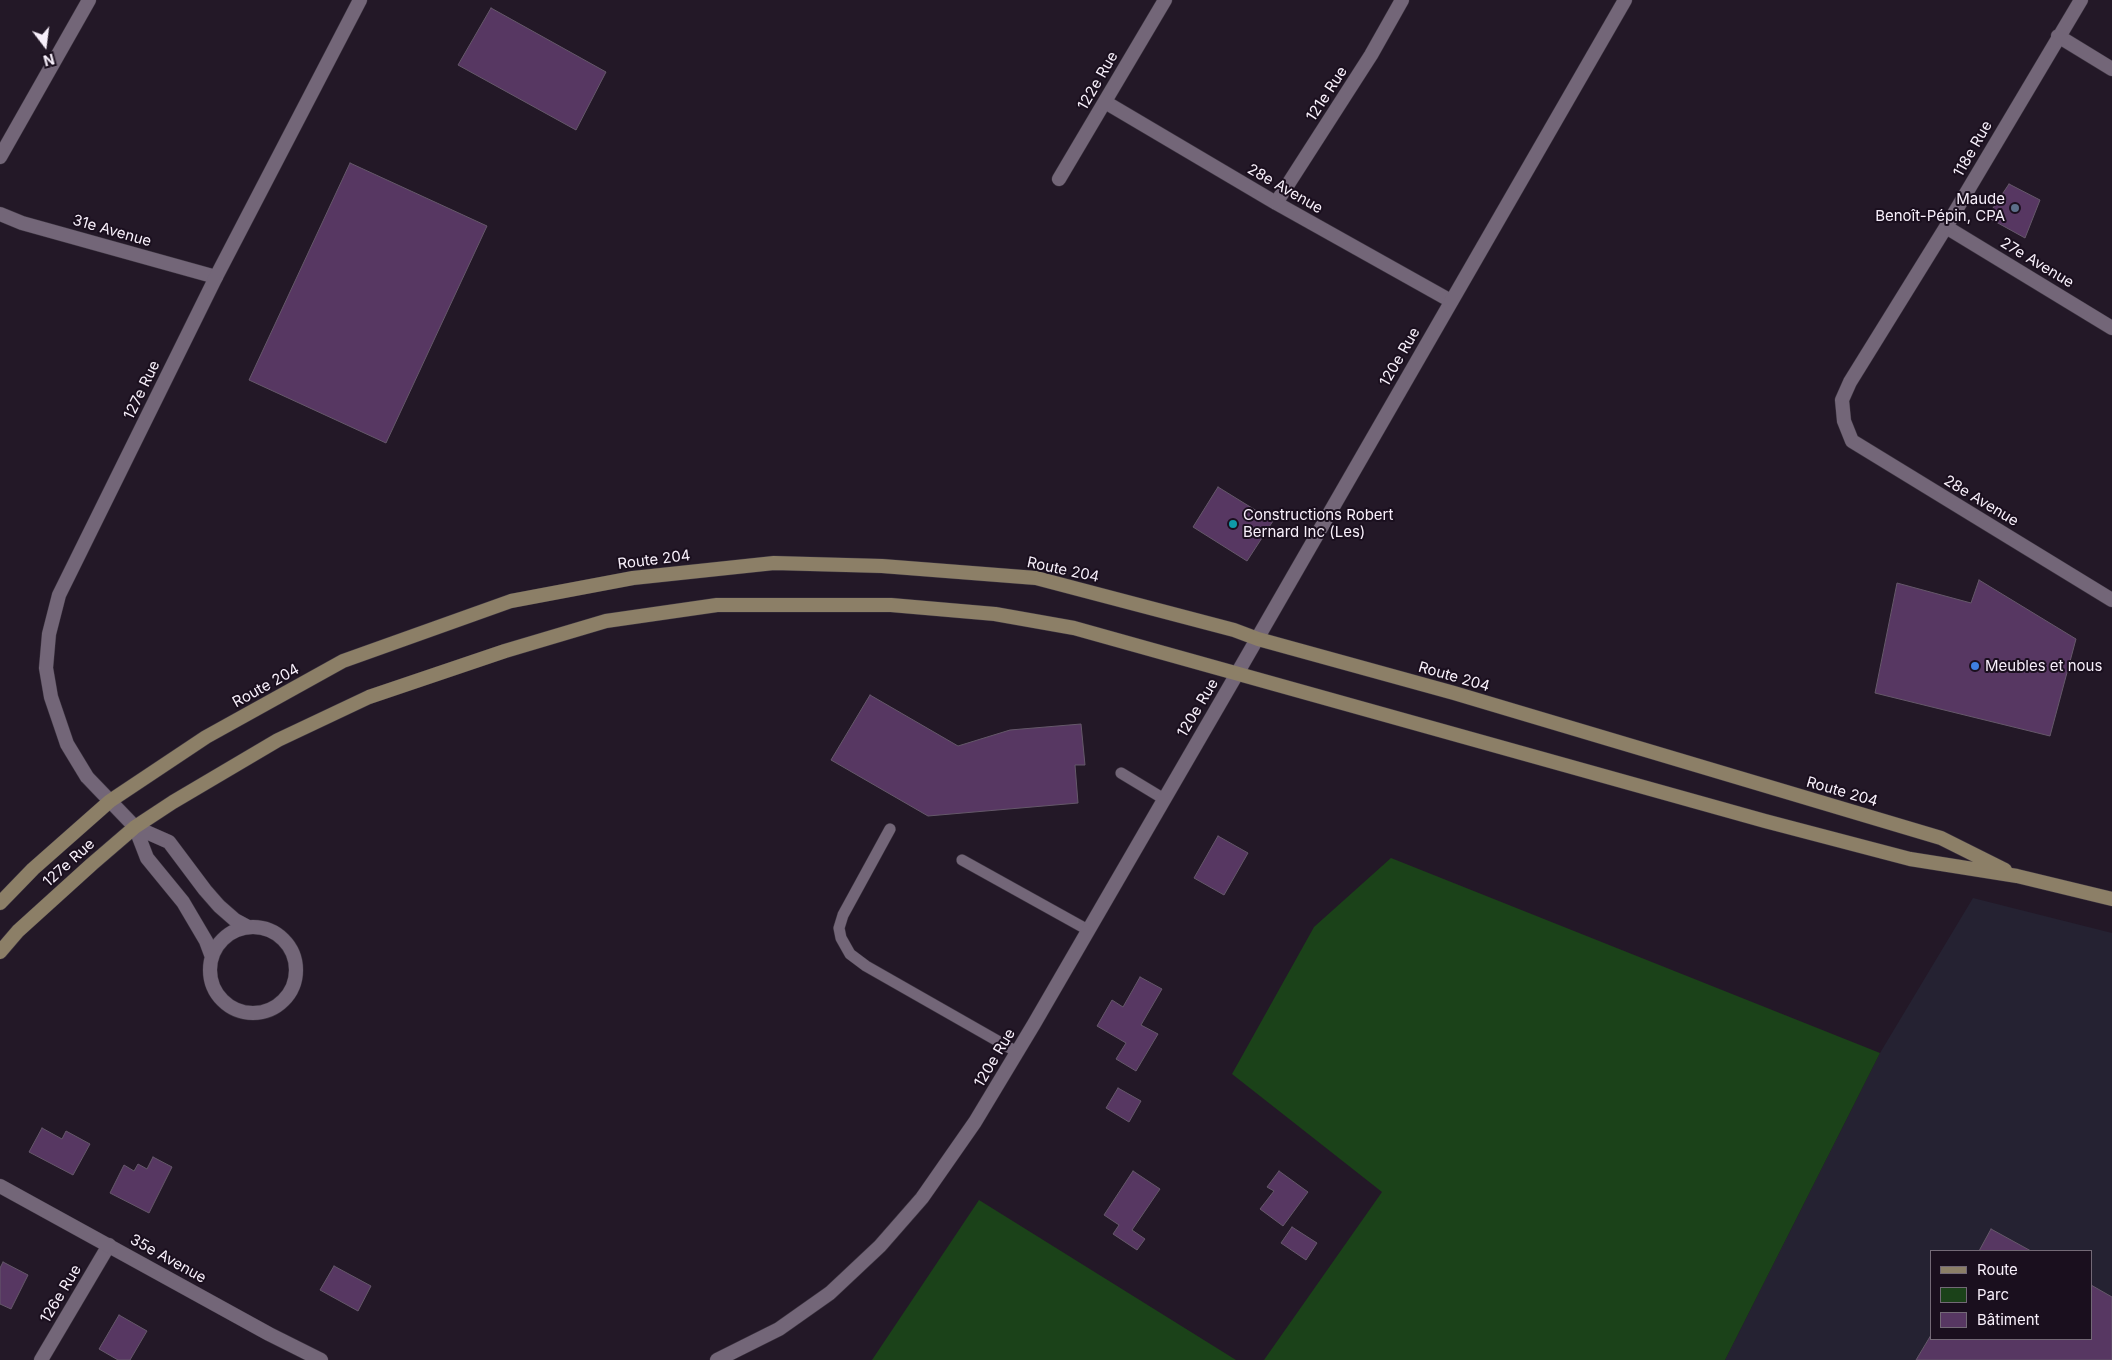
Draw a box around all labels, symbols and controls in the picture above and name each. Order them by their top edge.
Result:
north arrow [20,20,70,70]
street label: 122e Rue [1074,49,1122,113]
text: N [42,50,56,70]
street label: 121e Rue [1303,63,1351,125]
street label: 118e Rue [1950,118,1996,180]
street label: 28e Avenue [1244,160,1326,218]
place label: Maude Benoît-Pépin, CPA [1875,190,2005,225]
marker: Maude Benoît-Pépin, CPA [2009,202,2021,214]
street label: 31e Avenue [71,211,153,251]
street label: 27e Avenue [1997,234,2077,292]
street label: 120e Rue [1376,324,1424,390]
street label: 127e Rue [120,358,164,422]
street label: 28e Avenue [1940,472,2022,530]
place label: Constructions Robert Bernard Inc (Les) [1243,506,1393,541]
marker: Constructions Robert Bernard Inc (Les) [1227,518,1239,530]
street label: Route 204 [617,547,691,573]
street label: Route 204 [1025,554,1101,586]
place label: Meubles et nous [1985,657,2102,675]
street label: Route 204 [1416,658,1492,696]
street label: Route 204 [230,660,302,712]
marker: Meubles et nous [1969,660,1981,672]
street label: 120e Rue [1174,676,1222,740]
street label: Route 204 [1804,773,1880,811]
street label: 127e Rue [39,835,99,891]
street label: 120e Rue [971,1026,1019,1090]
street label: 35e Avenue [127,1231,209,1287]
legend [1930,1250,2092,1340]
text: Route [1977,1260,2018,1279]
street label: 126e Rue [37,1262,85,1326]
text: Parc [1977,1285,2009,1304]
text: Bâtiment [1977,1310,2039,1329]

